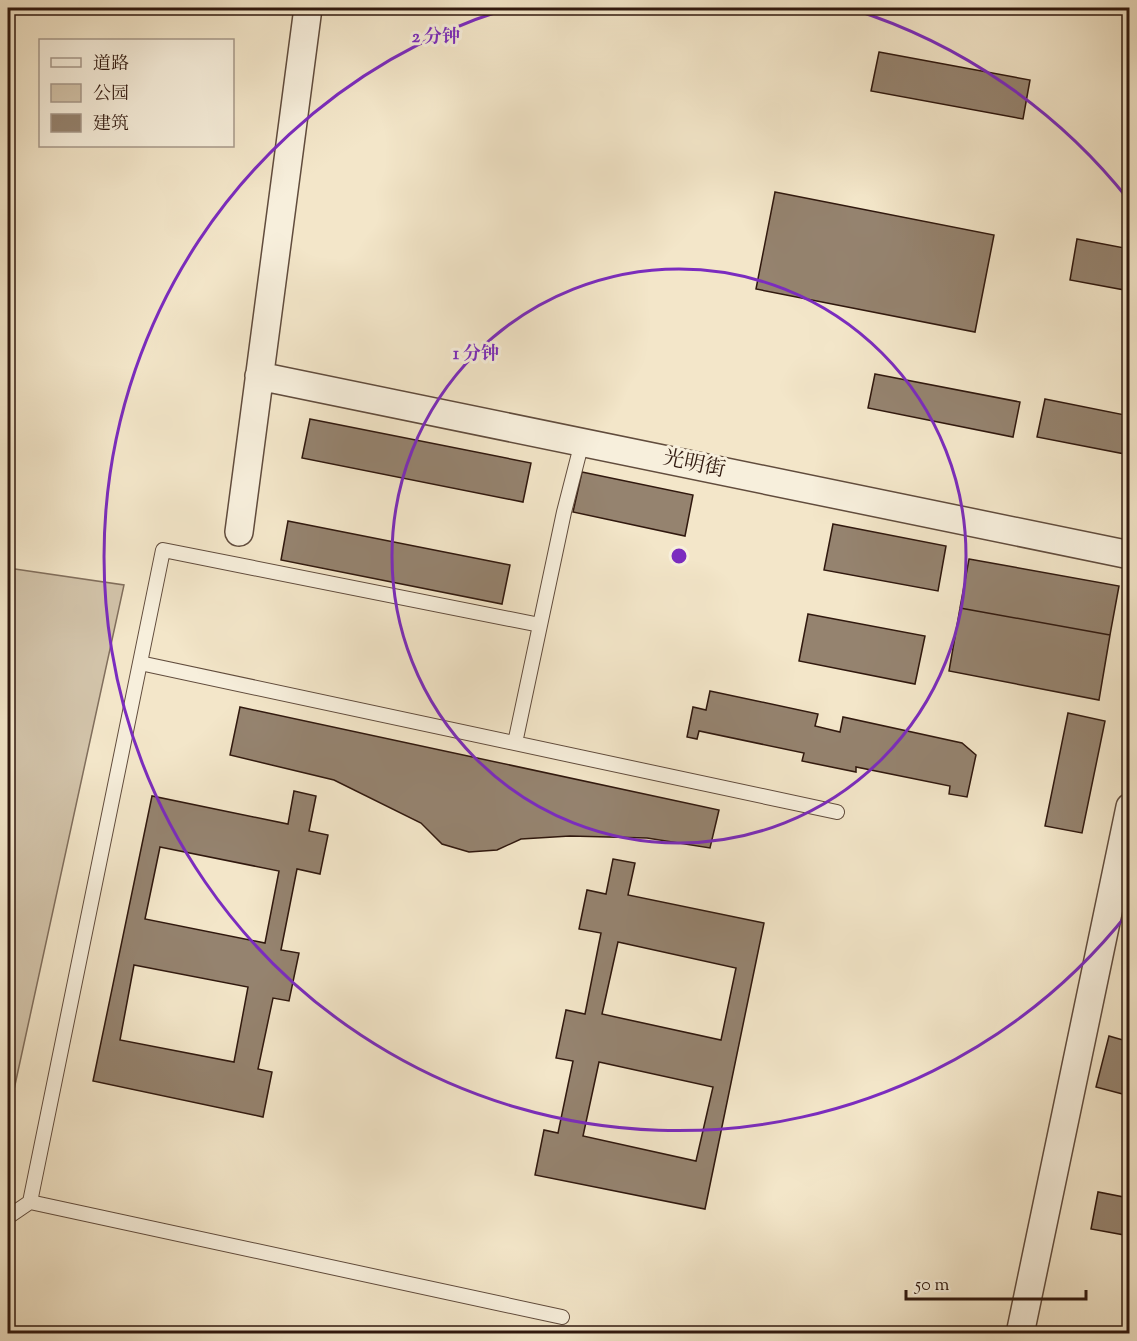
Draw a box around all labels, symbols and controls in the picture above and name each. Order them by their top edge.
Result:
text: 2 分钟 [412,25,460,51]
legend [39,39,234,147]
text: 道路 [93,52,129,78]
text: 公园 [93,82,129,108]
text: 建筑 [93,112,129,138]
text: 1 分钟 [453,342,499,368]
street label: 光明街 [660,444,728,486]
centre of rings [669,546,689,566]
scale bar [906,1263,1086,1301]
text: 50 m [914,1273,950,1299]

